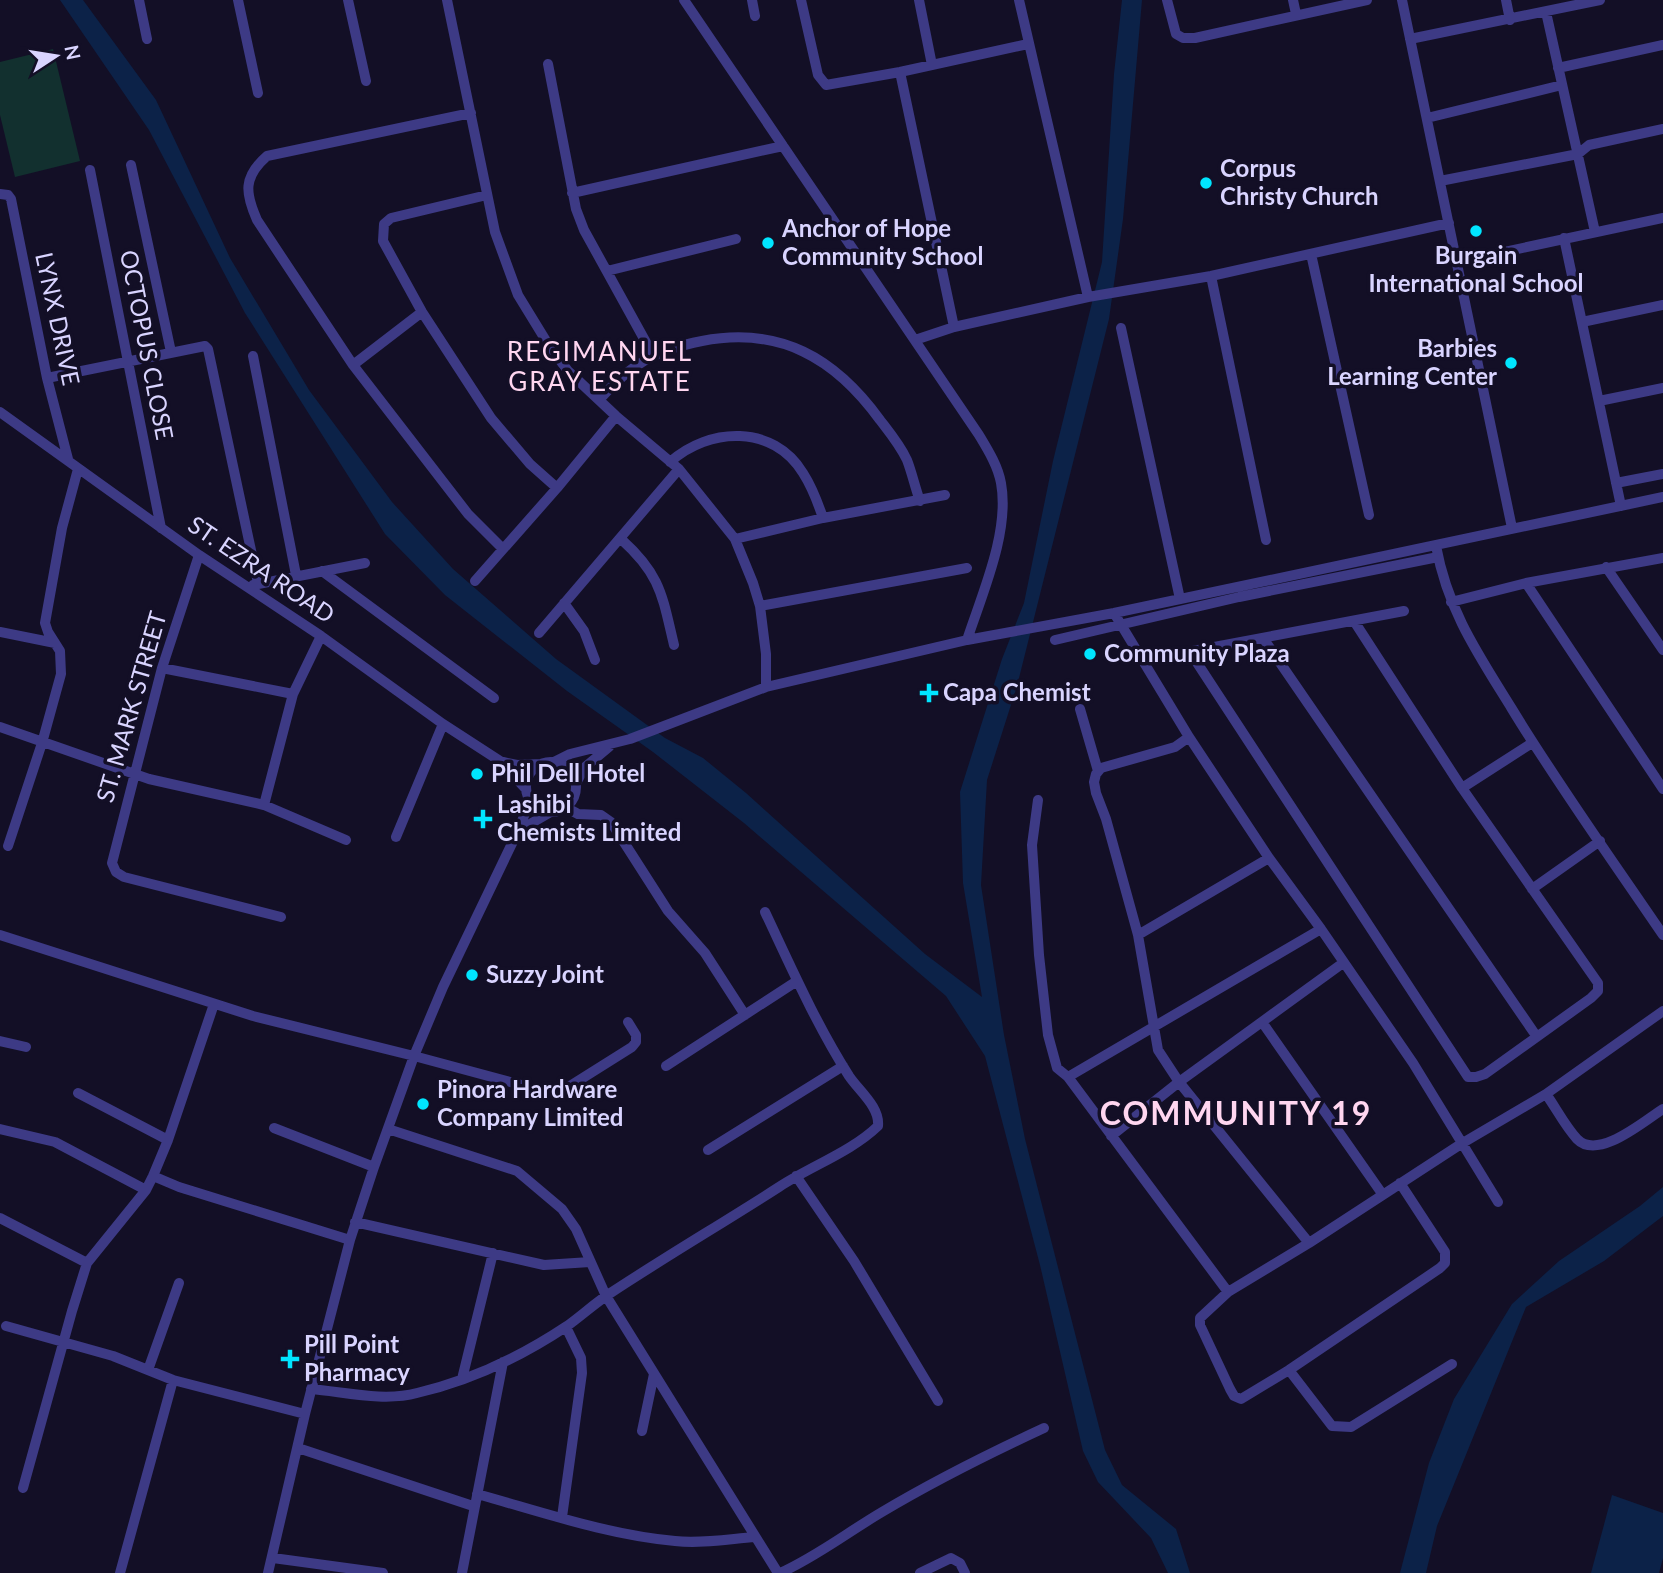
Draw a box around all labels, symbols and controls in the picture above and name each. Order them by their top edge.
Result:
north arrow [21,21,91,91]
text: N [60,43,86,62]
place label: Corpus Christy Church [1220,153,1379,210]
marker: Corpus Christy Church [1198,175,1214,191]
place label: Anchor of Hope Community School [781,213,983,270]
marker: Burgain International School [1468,223,1484,239]
marker: Anchor of Hope Community School [760,235,776,251]
place label: Burgain International School [1369,240,1583,297]
street label: OCTOPUS CLOSE [115,247,180,442]
street label: LYNX DRIVE [30,250,87,388]
place label: Barbies Learning Center [1327,333,1497,390]
district label: REGIMANUEL GRAY ESTATE [507,335,693,397]
marker: Barbies Learning Center [1503,355,1519,371]
street label: ST. EZRA ROAD [183,509,341,628]
street label: ST. MARK STREET [89,608,172,805]
place label: Community Plaza [1104,638,1290,667]
marker: Community Plaza [1082,646,1098,662]
place label: Capa Chemist [943,677,1091,706]
marker: Capa Chemist [921,685,937,701]
place label: Phil Dell Hotel [491,758,645,787]
marker: Phil Dell Hotel [469,766,485,782]
place label: Lashibi Chemists Limited [497,789,681,846]
marker: Lashibi Chemists Limited [475,811,491,827]
place label: Suzzy Joint [486,959,604,988]
marker: Suzzy Joint [464,967,480,983]
place label: Pinora Hardware Company Limited [437,1074,623,1131]
district label: COMMUNITY 19 [1100,1093,1372,1132]
marker: Pinora Hardware Company Limited [415,1096,431,1112]
place label: Pill Point Pharmacy [304,1329,410,1386]
marker: Pill Point Pharmacy [282,1351,298,1367]

